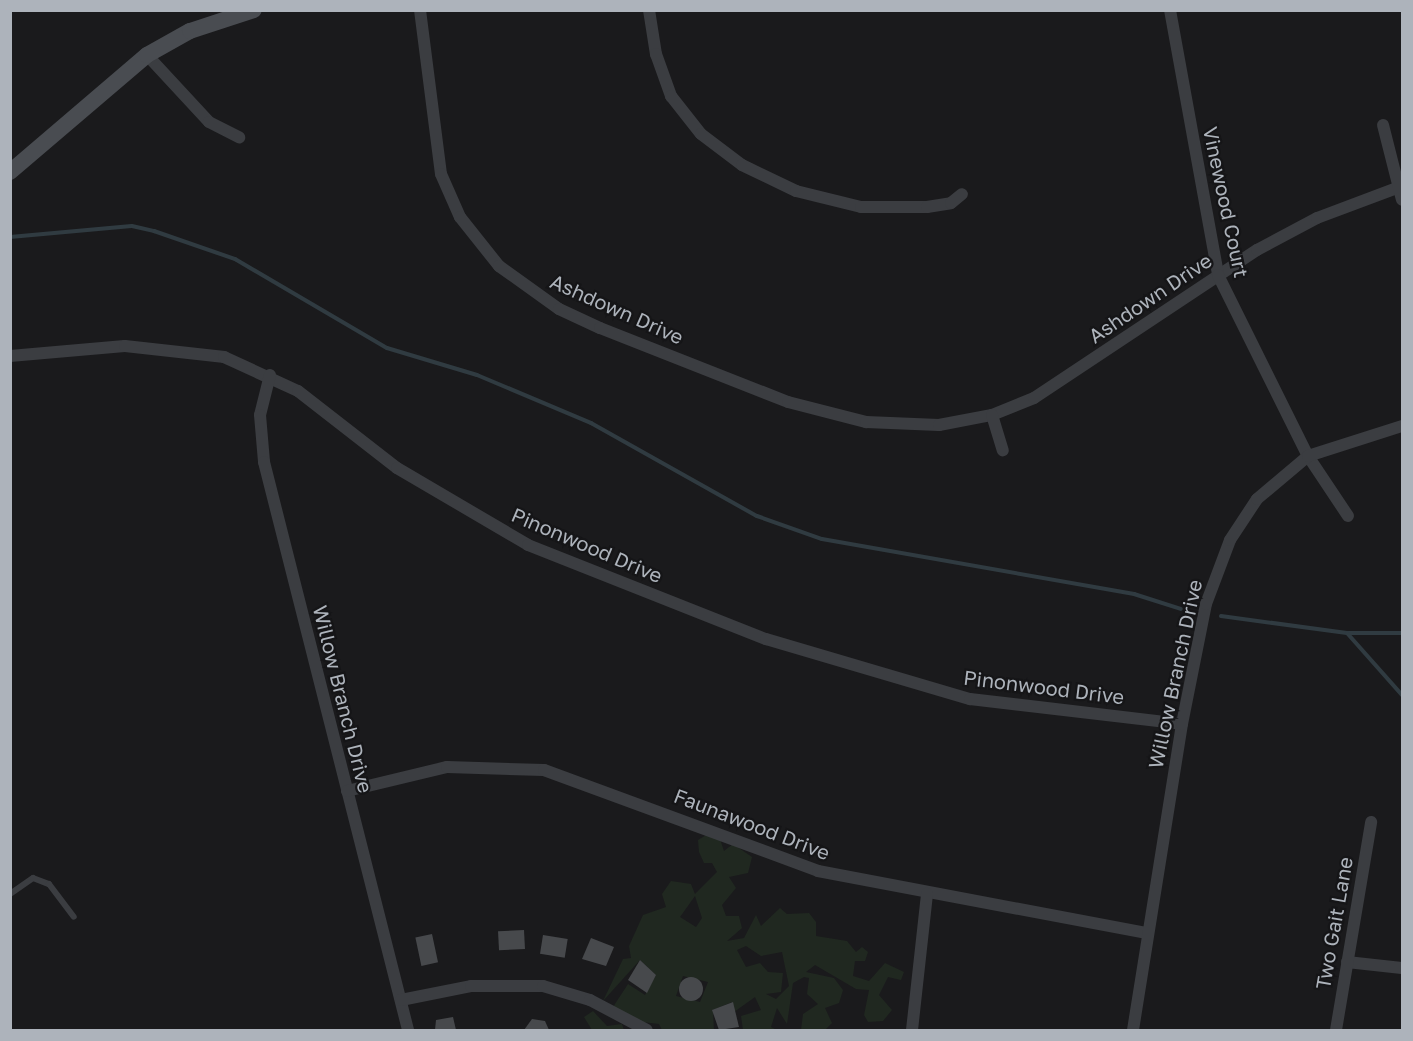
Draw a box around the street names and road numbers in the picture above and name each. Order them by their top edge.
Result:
street label: Vinewood Court [1198,124,1254,280]
street label: Ashdown Drive [1084,248,1216,348]
street label: Ashdown Drive [547,269,687,349]
street label: Pinonwood Drive [508,502,666,588]
street label: Willow Branch Drive [1143,577,1207,771]
street label: Willow Branch Drive [308,603,378,795]
street label: Pinonwood Drive [962,665,1126,709]
street label: Faunawood Drive [671,783,833,865]
street label: Two Gait Lane [1311,855,1357,991]

